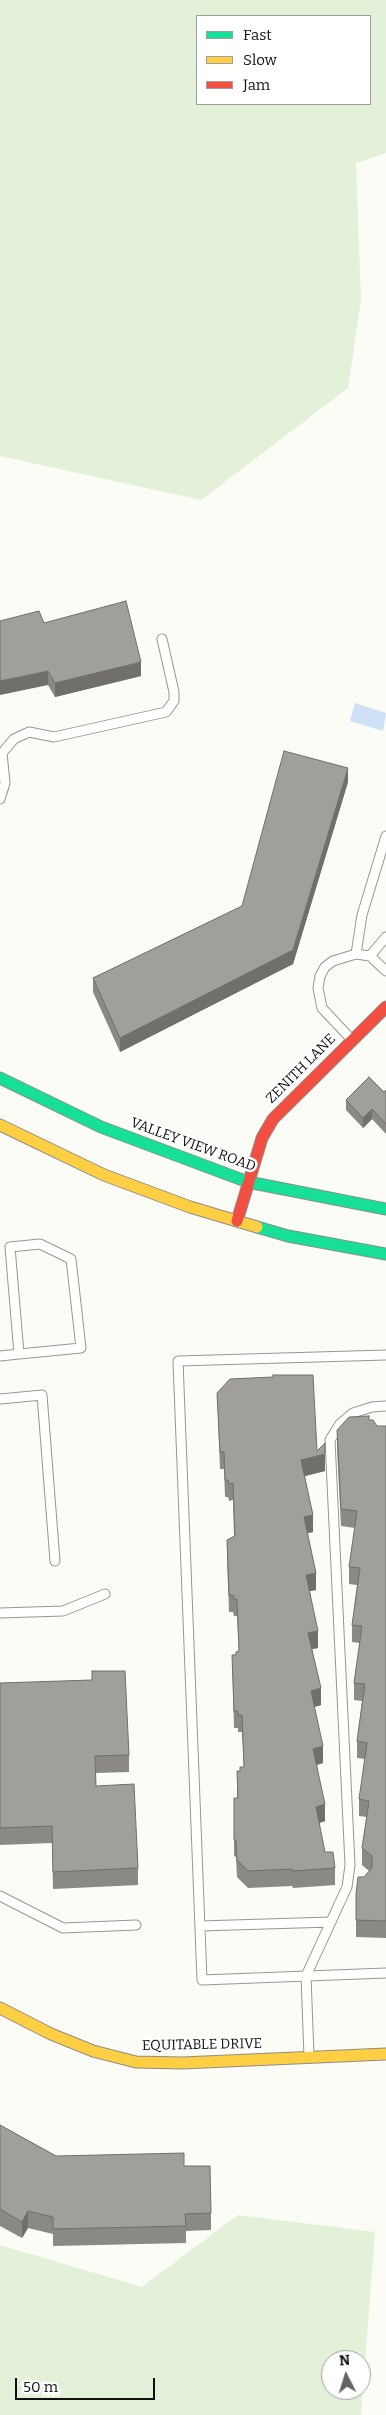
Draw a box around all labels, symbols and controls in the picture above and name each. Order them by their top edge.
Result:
legend [196,15,371,105]
text: Fast [243,26,272,44]
text: Slow [243,51,277,69]
text: Jam [243,76,270,94]
street label: ZENITH LANE [263,1031,339,1107]
street label: VALLEY VIEW ROAD [128,1115,258,1175]
street label: EQUITABLE DRIVE [142,2036,262,2054]
north arrow [321,2350,371,2400]
text: N [339,2352,351,2369]
scale bar [18,2368,158,2400]
text: 50 m [23,2378,58,2396]

